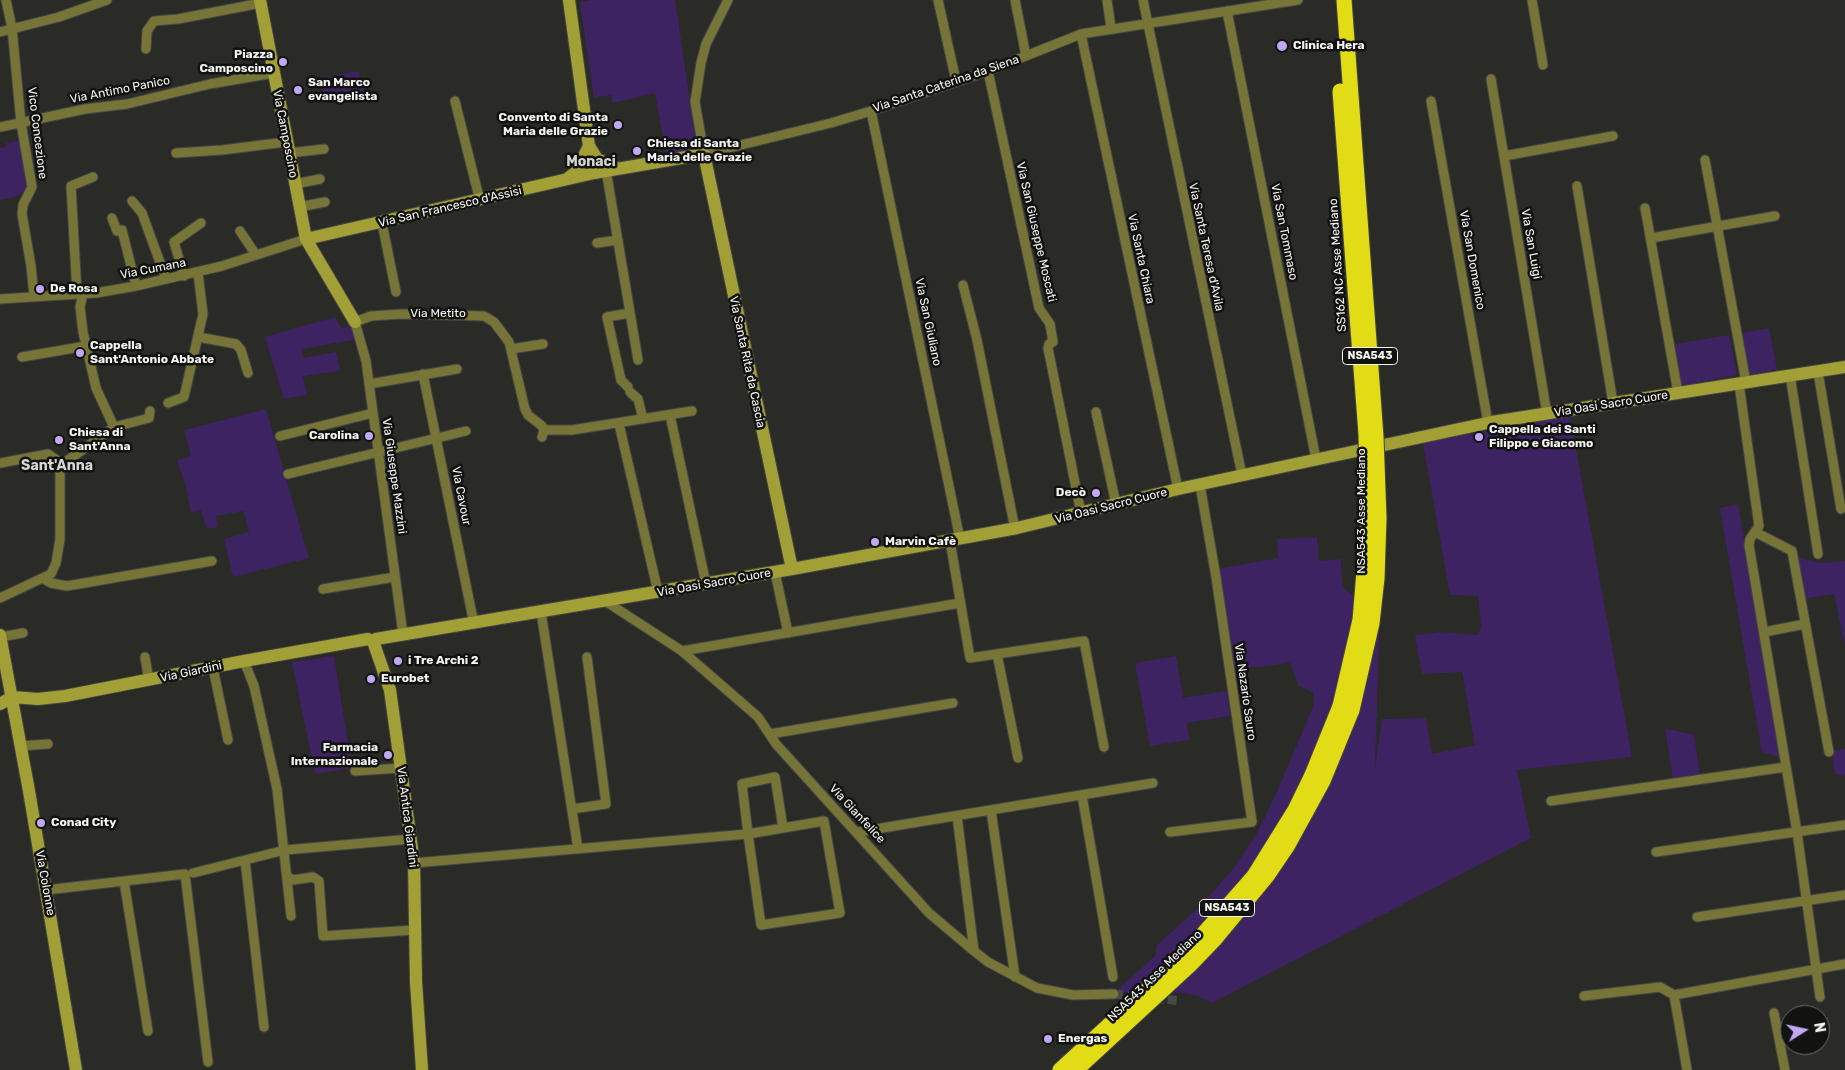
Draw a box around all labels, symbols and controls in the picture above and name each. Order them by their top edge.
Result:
marker: Clinica Hera [1275,39,1289,53]
place label: Clinica Hera [1293,39,1365,53]
place label: Piazza Camposcino [199,48,273,76]
street label: Via Santa Caterina da Siena [871,52,1021,116]
marker: Piazza Camposcino [277,56,289,68]
street label: Via Antimo Panico [69,73,171,107]
place label: San Marco evangelista [308,76,377,104]
marker: San Marco evangelista [292,84,304,96]
street label: Vico Concezione [24,86,50,180]
street label: Via Camposcino [269,89,301,179]
place label: Convento di Santa Maria delle Grazie [499,111,608,139]
marker: Convento di Santa Maria delle Grazie [612,119,624,131]
place label: Chiesa di Santa Maria delle Grazie [647,137,752,165]
marker: Chiesa di Santa Maria delle Grazie [631,145,643,157]
district label: Monaci [566,154,616,170]
street label: Via San Giuseppe Moscati [1013,161,1059,303]
street label: Via Santa Teresa d'Avila [1185,181,1227,313]
street label: Via San Tommaso [1268,182,1300,282]
street label: Via San Francesco d'Assisi [377,183,523,231]
street label: SS162 NC Asse Mediano [1326,198,1350,332]
street label: Via San Luigi [1518,208,1544,280]
street label: Via San Domenico [1456,209,1488,311]
street label: Via Santa Chiara [1124,213,1158,305]
street label: Via Cumana [119,256,187,282]
street label: Via San Giuliano [912,277,944,367]
place label: De Rosa [50,282,98,296]
marker: De Rosa [34,283,46,295]
street label: Via Santa Rita da Cascia [726,295,768,429]
street label: Via Metito [410,307,466,321]
place label: Cappella Sant'Antonio Abbate [90,339,214,367]
marker: Cappella Sant'Antonio Abbate [74,347,86,359]
road number: NSA543 [1342,348,1398,364]
street label: Via Oasi Sacro Cuore [1553,388,1669,420]
street label: Via Giuseppe Mazzini [379,417,409,535]
place label: Cappella dei Santi Filippo e Giacomo [1489,423,1596,451]
place label: Chiesa di Sant'Anna [69,426,131,454]
place label: Carolina [309,429,359,443]
marker: Carolina [363,430,375,442]
marker: Cappella dei Santi Filippo e Giacomo [1473,431,1485,443]
marker: Chiesa di Sant'Anna [53,434,65,446]
street label: NSA543 Asse Mediano [1355,448,1369,574]
district label: Sant'Anna [21,458,93,474]
street label: Via Cavour [448,465,474,527]
street label: Via Oasi Sacro Cuore [1053,485,1169,527]
place label: Decò [1056,486,1086,500]
marker: Decò [1090,487,1102,499]
place label: Marvin Cafè [885,535,956,549]
marker: Marvin Cafè [869,536,881,548]
street label: Via Oasi Sacro Cuore [656,566,772,600]
street label: Via Nazario Sauro [1231,643,1259,741]
place label: i Tre Archi 2 [408,654,479,668]
marker: i Tre Archi 2 [392,655,404,667]
street label: Via Giardini [159,658,223,686]
place label: Eurobet [381,672,429,686]
marker: Eurobet [365,673,377,685]
place label: Farmacia Internazionale [291,741,378,769]
marker: Farmacia Internazionale [382,749,394,761]
street label: Via Antica Giardini [394,766,420,868]
street label: Via Gianfelice [826,781,888,847]
place label: Conad City [51,816,116,830]
marker: Conad City [35,817,47,829]
street label: Via Colonne [32,849,58,917]
road number: NSA543 [1200,900,1254,916]
street label: NSA543 Asse Mediano [1105,927,1205,1025]
north arrow [1780,1005,1830,1055]
text: N [1810,1021,1829,1034]
place label: Energas [1058,1032,1107,1046]
marker: Energas [1042,1033,1054,1045]

